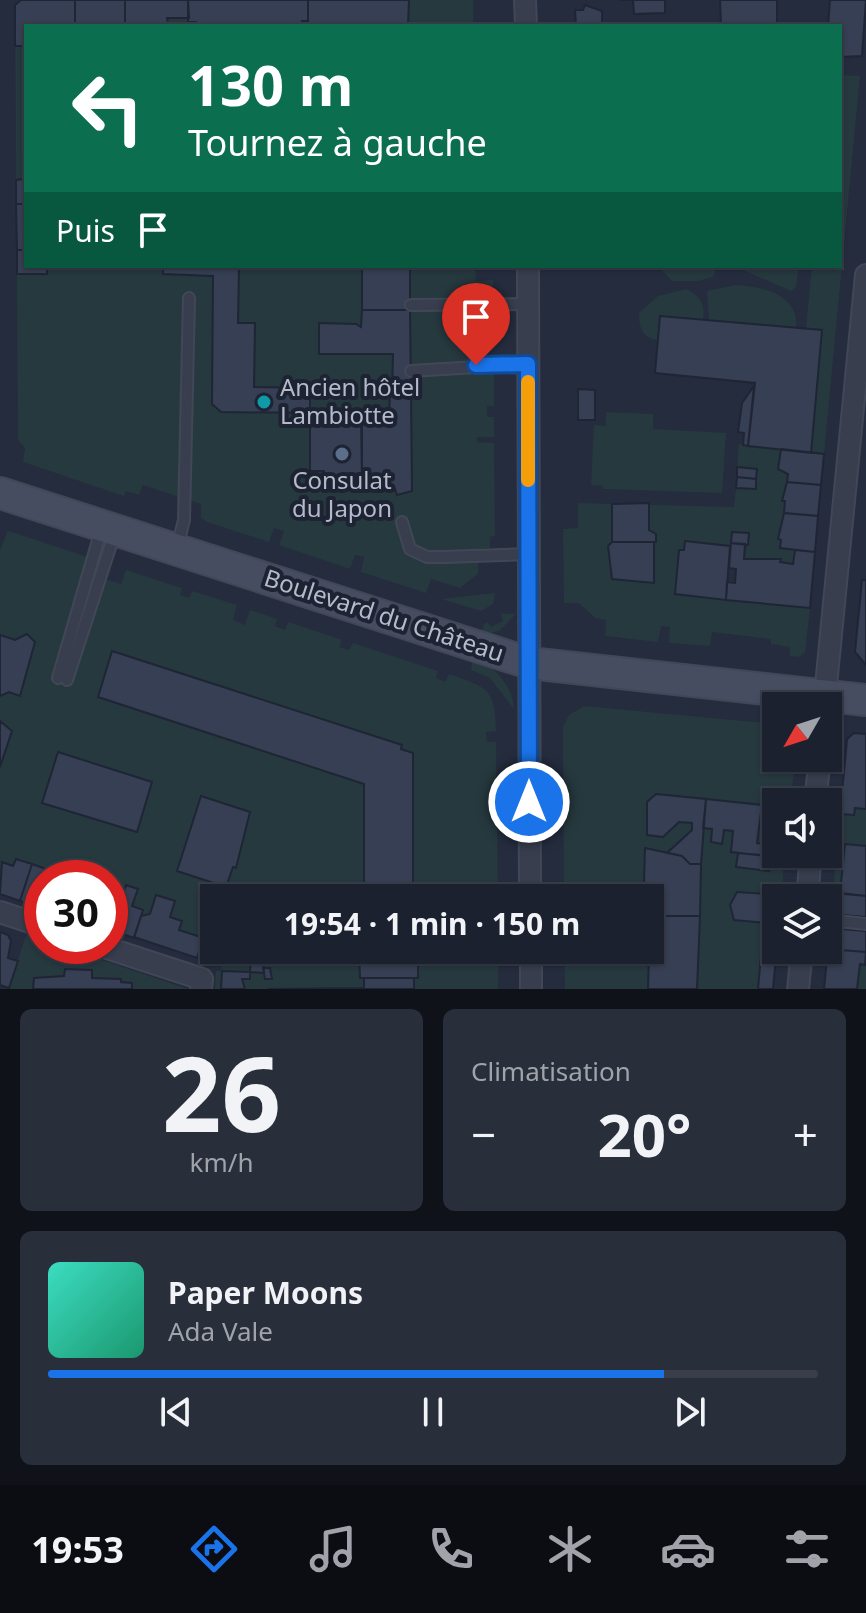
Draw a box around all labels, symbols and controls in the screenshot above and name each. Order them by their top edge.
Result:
text: 130 m [188,46,353,122]
icon: left [56,56,160,160]
text: Tournez à gauche [188,118,487,167]
icon: arrive [131,208,175,252]
text: Puis [56,210,115,251]
pin [442,283,510,365]
icon: arrive [454,295,498,339]
place label: Ancien hôtel Lambiotte [280,370,420,431]
marker: Ancien hôtel Lambiotte [255,393,273,411]
marker: Consulat du Japon [333,445,351,463]
place label: Consulat du Japon [292,463,392,524]
street label: Boulevard du Château [260,560,508,669]
north arrow [762,692,842,772]
map controls [762,692,842,964]
position arrow [487,760,571,844]
button: sound [762,788,842,868]
speed limit sign: 30 [24,860,128,964]
button: layers [762,884,842,964]
text: 19:54 · 1 min · 150 m [284,903,580,944]
text: 26 [162,1021,281,1162]
text: Climatisation [471,1053,631,1089]
text: 20° [597,1093,692,1175]
text: − [471,1104,496,1164]
text: + [793,1104,818,1164]
text: km/h [190,1144,253,1180]
text: Paper Moons [168,1272,363,1313]
text: Ada Vale [168,1313,273,1349]
icon: previous [154,1390,198,1434]
icon: pause [411,1390,455,1434]
icon: next [668,1390,712,1434]
icon: directions [186,1521,242,1577]
icon: music [305,1521,361,1577]
icon: phone [423,1521,479,1577]
icon: climate [542,1521,598,1577]
icon: car [660,1521,716,1577]
icon: filters [779,1521,835,1577]
text: 19:53 [31,1525,124,1574]

